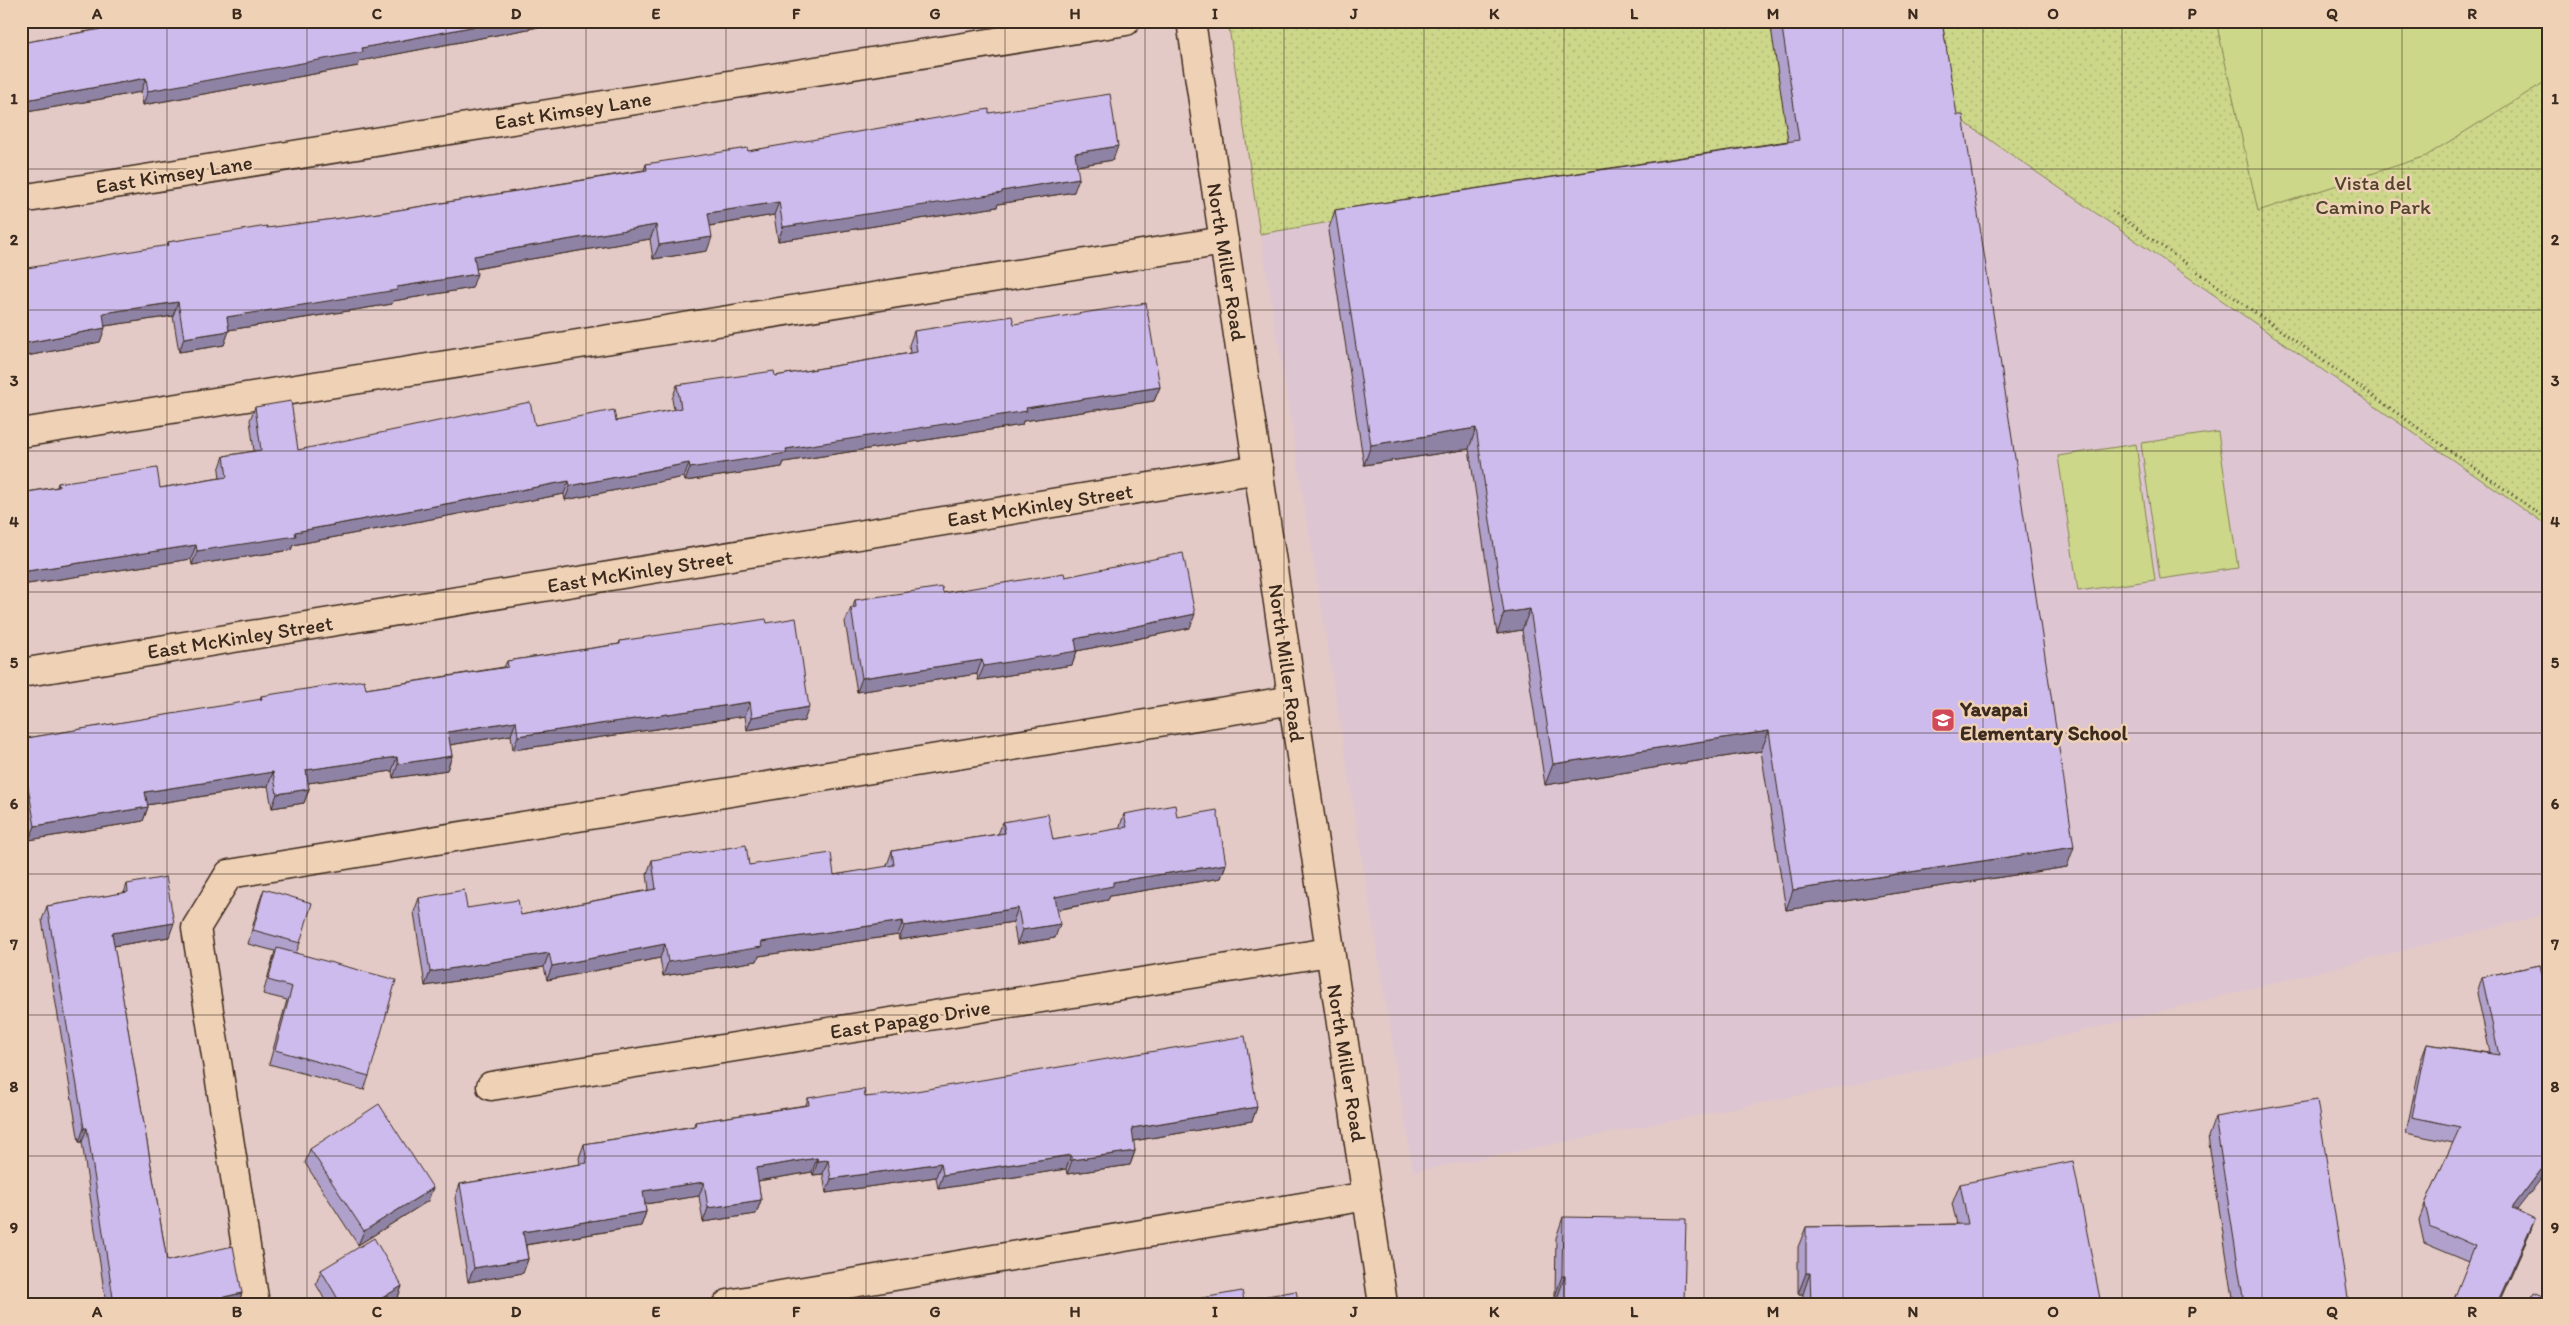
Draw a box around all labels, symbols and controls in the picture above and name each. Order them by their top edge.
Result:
text: A [91,4,103,23]
text: B [232,4,243,23]
text: C [372,4,383,23]
text: D [511,4,522,23]
text: E [652,4,661,23]
text: F [792,4,801,23]
text: G [929,4,941,23]
text: H [1069,4,1081,23]
text: I [1212,4,1218,23]
text: J [1349,4,1358,23]
text: K [1489,4,1500,23]
text: L [1630,4,1639,23]
text: M [1767,4,1779,23]
text: N [1908,4,1918,23]
text: O [2047,4,2059,23]
text: P [2187,4,2197,23]
text: Q [2326,4,2338,23]
text: R [2467,4,2477,23]
street label: East Kimsey Lane [493,85,653,135]
text: 1 [10,89,18,108]
text: 1 [2551,89,2559,108]
street label: East Kimsey Lane [94,149,254,199]
park label: Vista del Camino Park [2315,170,2431,219]
street label: North Miller Road [1202,181,1252,343]
text: 2 [10,230,19,249]
text: 2 [2551,230,2560,249]
text: 3 [10,371,19,390]
text: 3 [2551,371,2560,390]
street label: East McKinley Street [945,478,1135,532]
text: 4 [9,512,19,531]
text: 4 [2550,512,2560,531]
street label: East McKinley Street [545,544,735,598]
street label: North Miller Road [1264,582,1311,744]
street label: East McKinley Street [145,610,335,664]
text: 5 [10,653,19,672]
text: 5 [2551,653,2560,672]
place label: Yavapai Elementary School [1959,696,2129,746]
school or university icon: Yavapai Elementary School [1930,707,1956,733]
text: 6 [10,794,19,813]
text: 6 [2551,794,2560,813]
text: 7 [9,935,18,954]
text: 7 [2550,935,2559,954]
street label: North Miller Road [1322,982,1372,1144]
street label: East Papago Drive [828,994,992,1044]
text: 8 [10,1077,19,1096]
text: 8 [2551,1077,2560,1096]
text: 9 [10,1218,18,1237]
text: 9 [2551,1218,2559,1237]
text: A [91,1302,103,1321]
text: B [232,1302,243,1321]
text: C [372,1302,383,1321]
text: D [511,1302,522,1321]
text: E [652,1302,661,1321]
text: F [792,1302,801,1321]
text: G [929,1302,941,1321]
text: H [1069,1302,1081,1321]
text: I [1212,1302,1218,1321]
text: J [1349,1302,1358,1321]
text: K [1489,1302,1500,1321]
text: L [1630,1302,1639,1321]
text: M [1767,1302,1779,1321]
text: N [1908,1302,1918,1321]
text: O [2047,1302,2059,1321]
text: P [2187,1302,2197,1321]
text: Q [2326,1302,2338,1321]
text: R [2467,1302,2477,1321]

